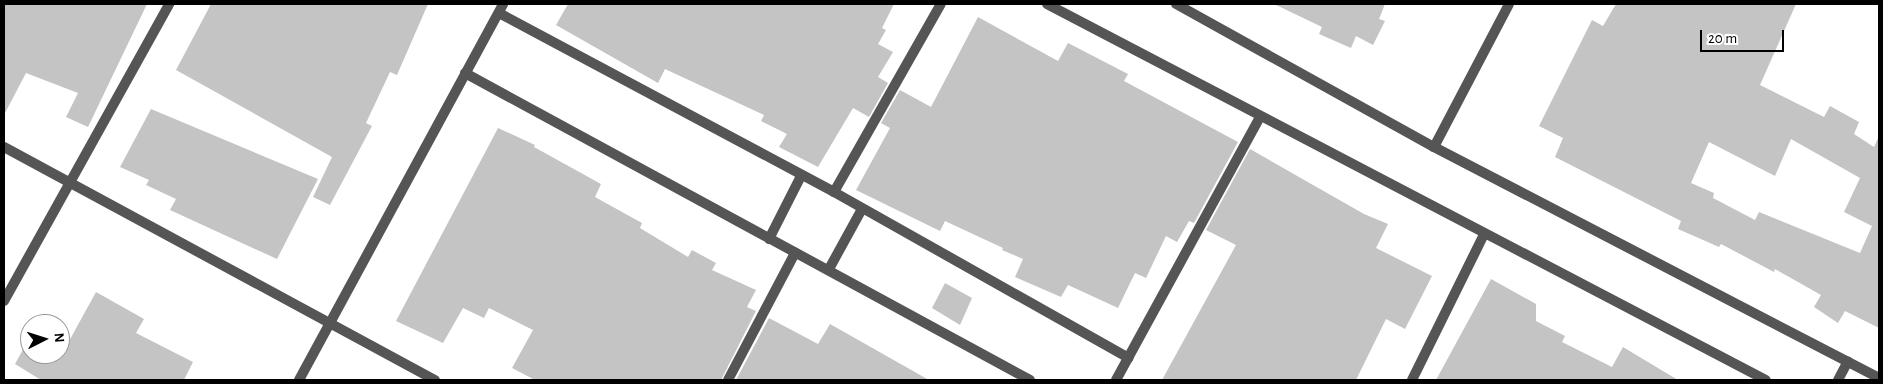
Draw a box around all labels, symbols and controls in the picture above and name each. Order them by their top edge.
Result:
scale bar [1703,20,1787,52]
text: 20 m [1708,31,1737,46]
north arrow [20,314,70,364]
text: N [52,332,66,343]

